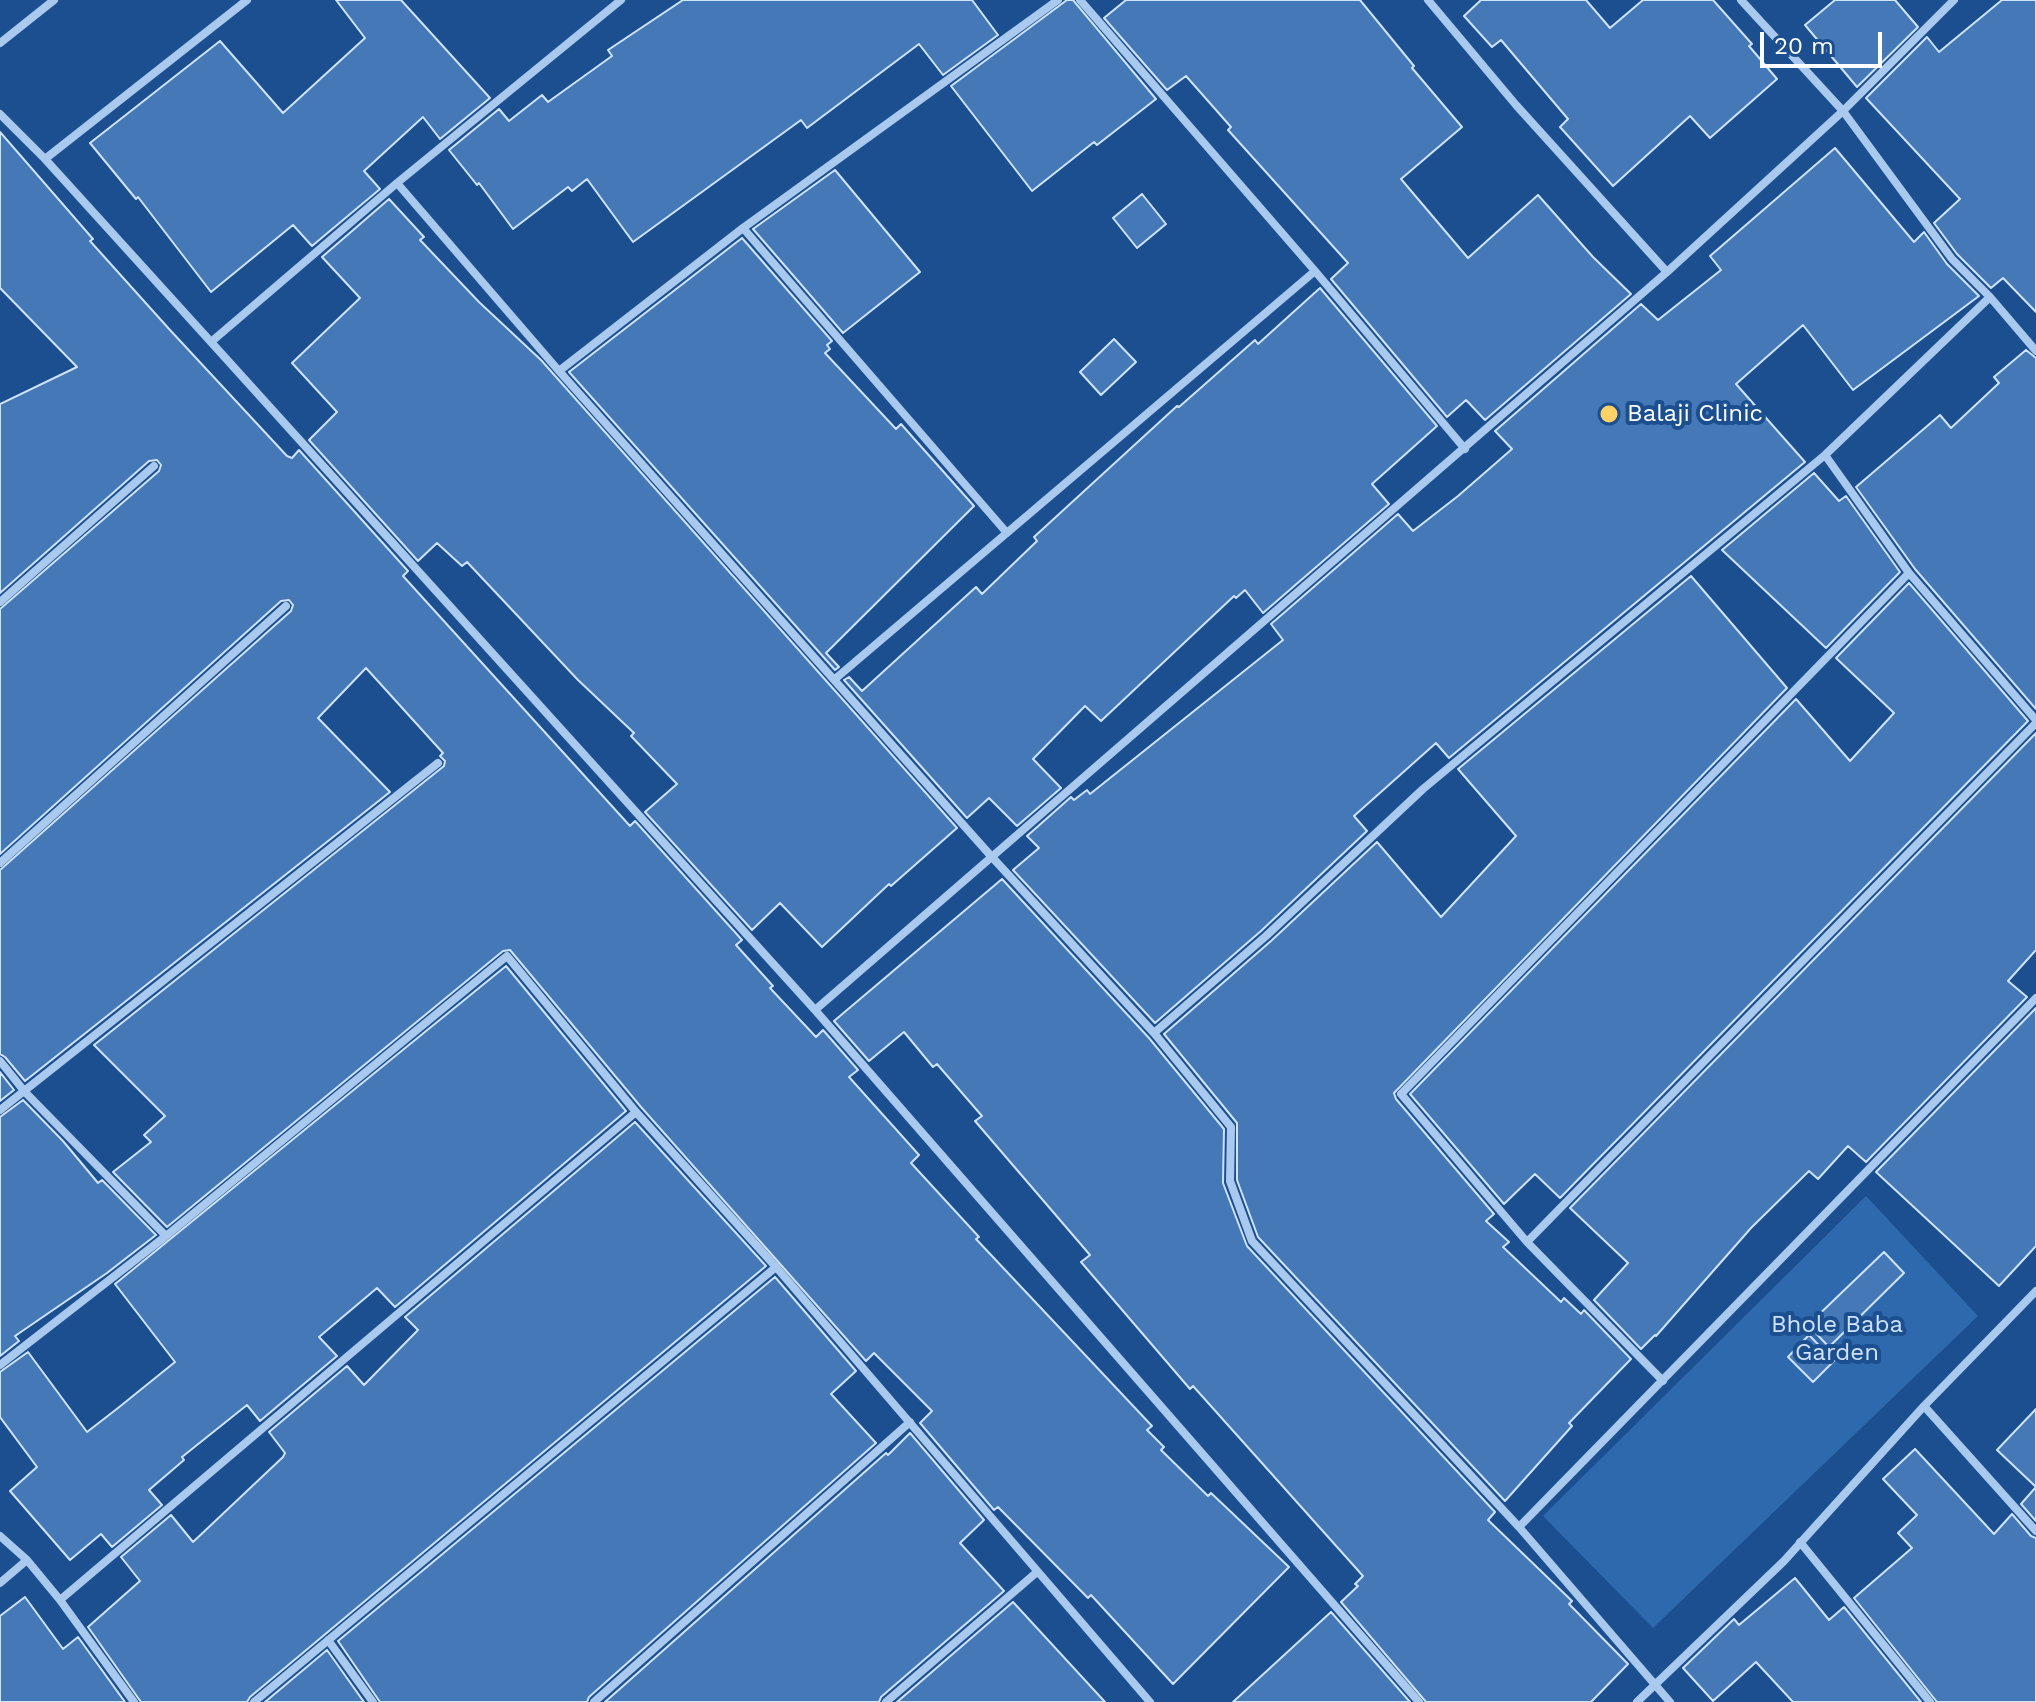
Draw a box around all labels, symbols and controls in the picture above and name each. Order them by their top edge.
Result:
scale bar [1764,16,1886,66]
text: 20 m [1774,32,1834,60]
place label: Balaji Clinic [1627,400,1763,428]
marker: Balaji Clinic [1598,403,1620,425]
park label: Bhole Baba Garden [1771,1311,1903,1367]

